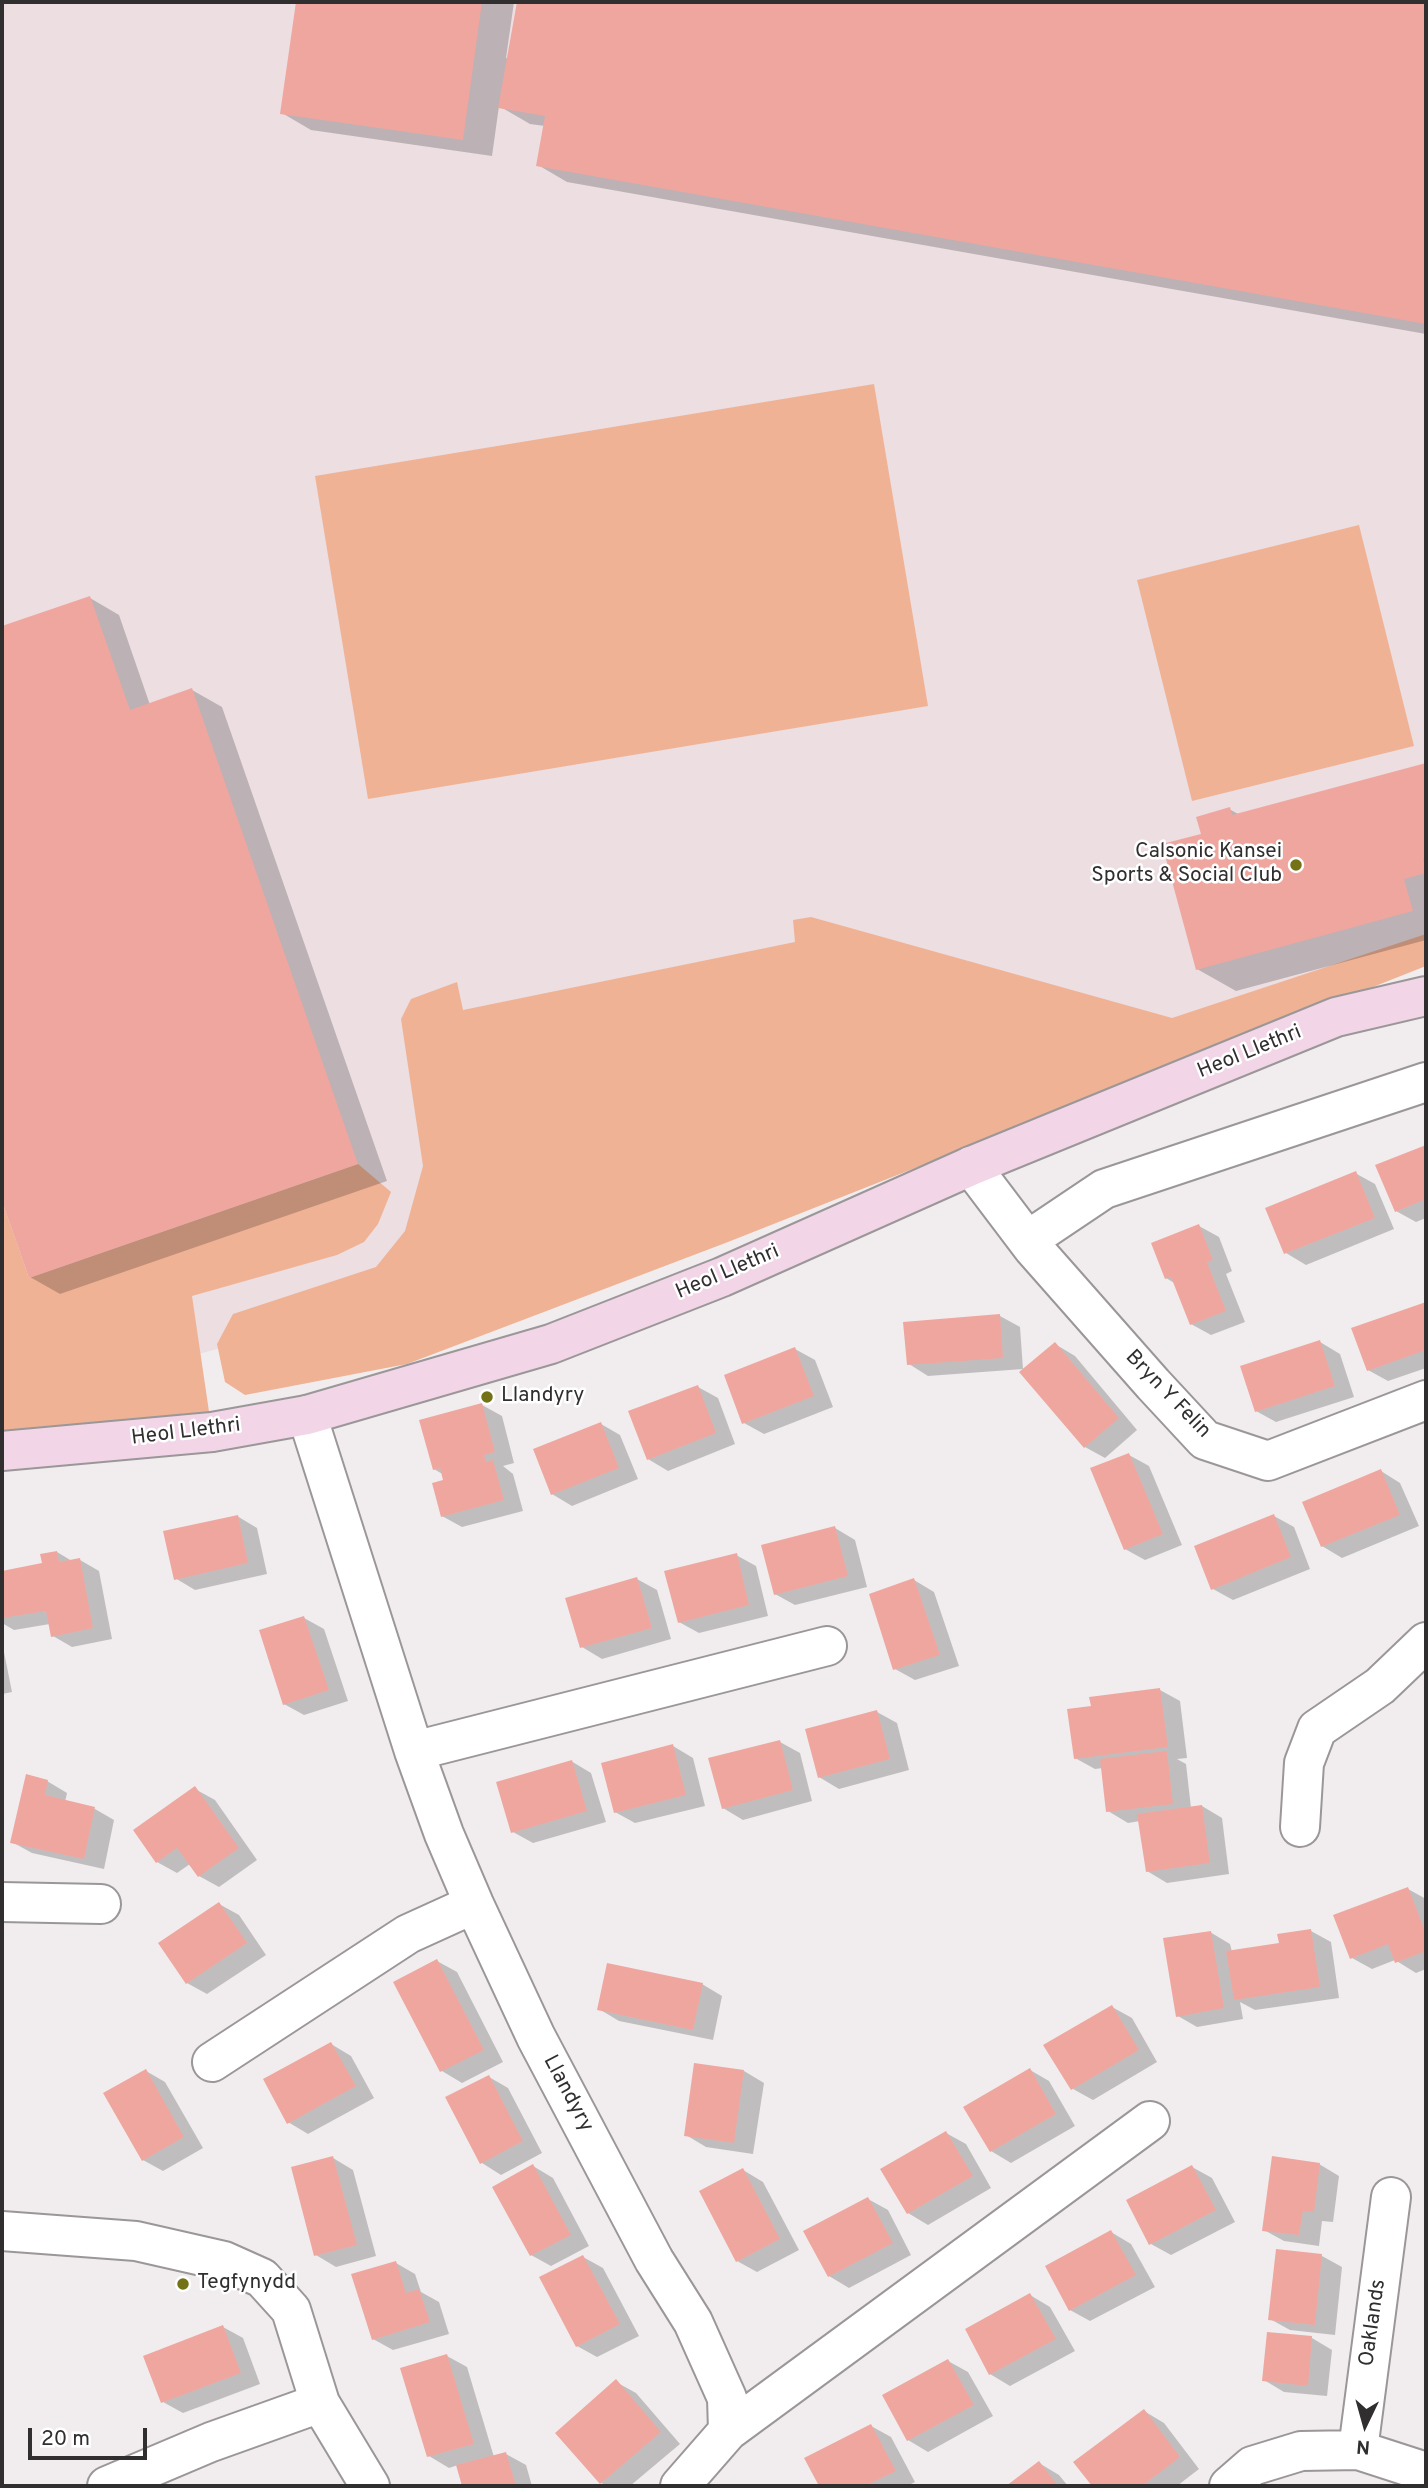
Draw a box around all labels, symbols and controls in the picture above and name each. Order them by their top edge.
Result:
place label: Calsonic Kansei Sports & Social Club [1091,840,1282,890]
marker: Calsonic Kansei Sports & Social Club [1288,857,1304,873]
street label: Heol Llethri [1194,1021,1306,1085]
street label: Heol Llethri [672,1240,784,1306]
street label: Bryn Y Felin [1119,1346,1215,1444]
place label: Llandyry [501,1384,584,1410]
marker: Llandyry [479,1389,495,1405]
street label: Heol Llethri [130,1414,242,1452]
street label: Llandyry [536,2051,598,2137]
place label: Tegfynydd [197,2271,296,2297]
marker: Tegfynydd [175,2276,191,2292]
street label: Oaklands [1355,2278,1393,2368]
north arrow [1330,2390,1400,2460]
scale bar [32,2414,150,2458]
text: 20 m [41,2426,90,2453]
text: N [1355,2433,1371,2458]

